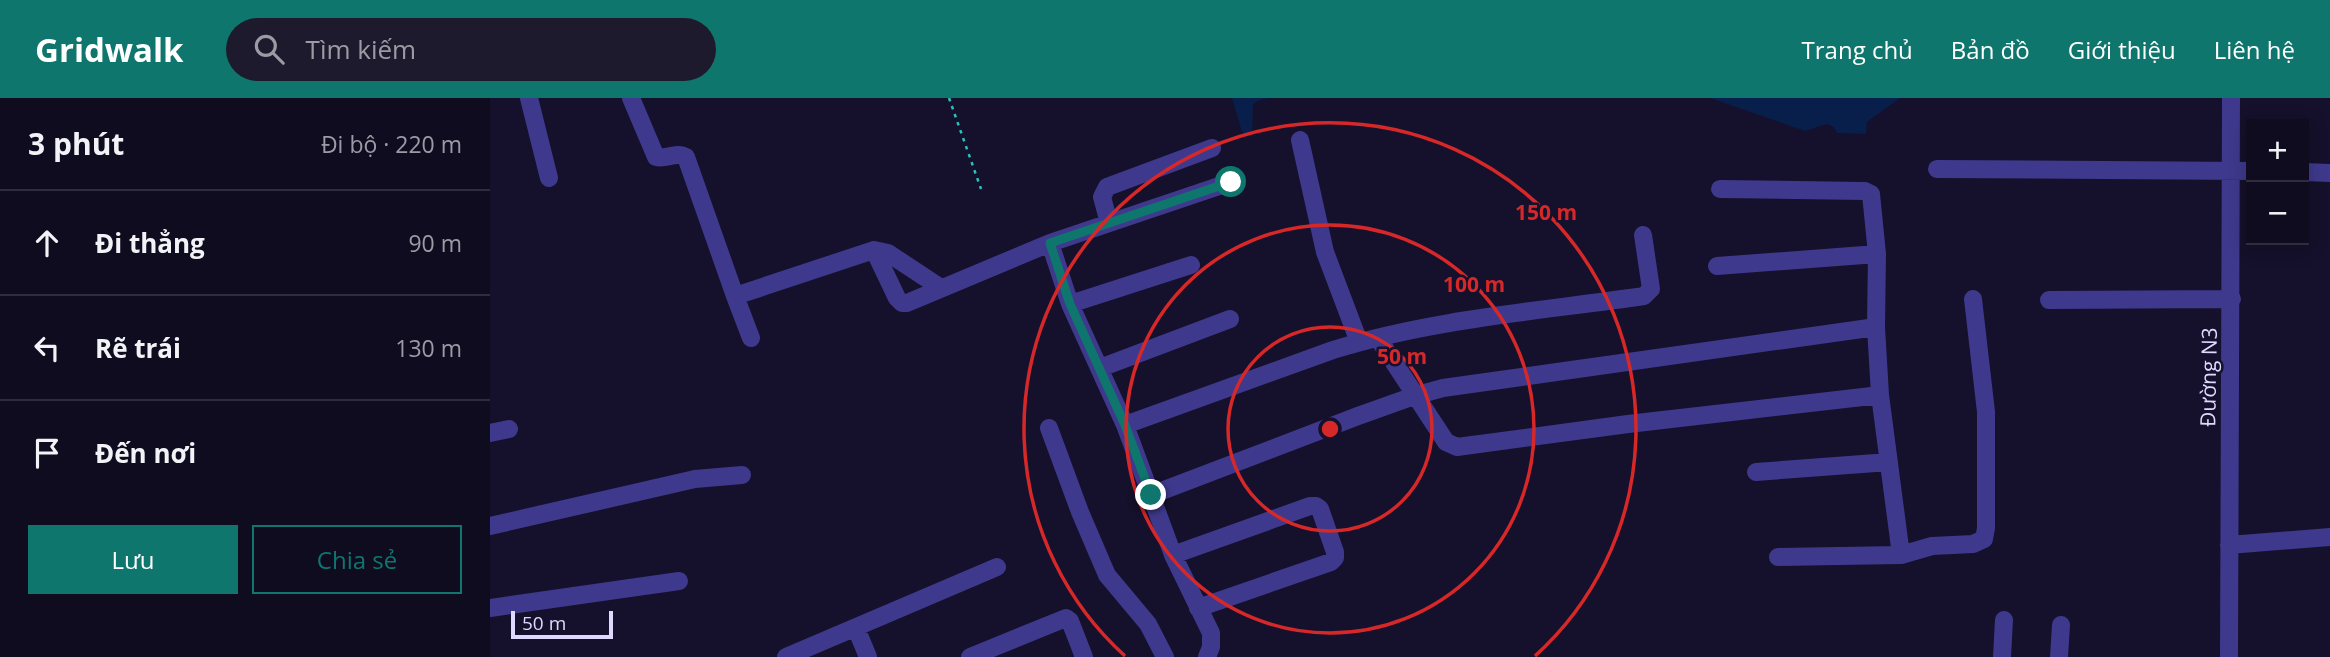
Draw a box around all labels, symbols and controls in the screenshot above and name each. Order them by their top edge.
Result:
search box [226,18,716,81]
text: Gridwalk [35,27,184,72]
icon: search [250,30,288,68]
text: Tìm kiếm [306,31,416,67]
text: Trang chủ [1802,33,1913,66]
text: Bản đồ [1951,33,2030,66]
text: Giới thiệu [2068,33,2176,66]
text: Liên hệ [2214,33,2295,66]
map controls [2246,119,2309,245]
button: + [2246,119,2309,182]
text: 3 phút [28,123,124,164]
text: Đi bộ · 220 m [321,128,462,160]
route start [1215,166,1246,197]
button: − [2246,182,2309,245]
text: 150 m [1515,198,1577,226]
icon: ahead [28,224,66,262]
text: Đi thẳng [95,225,205,261]
text: 90 m [408,227,462,259]
text: 100 m [1443,270,1505,298]
street label: Đường N3 [2193,327,2223,427]
icon: left [28,329,66,367]
text: Rẽ trái [95,330,181,366]
text: 130 m [395,332,462,364]
text: 50 m [1377,342,1427,370]
centre of rings [1318,417,1342,441]
icon: arrive [28,434,66,472]
text: Đến nơi [95,435,196,471]
route end [1135,479,1166,510]
button: Lưu [28,525,238,594]
button: Chia sẻ [252,525,462,594]
scale bar [511,608,612,640]
text: 50 m [522,610,566,636]

